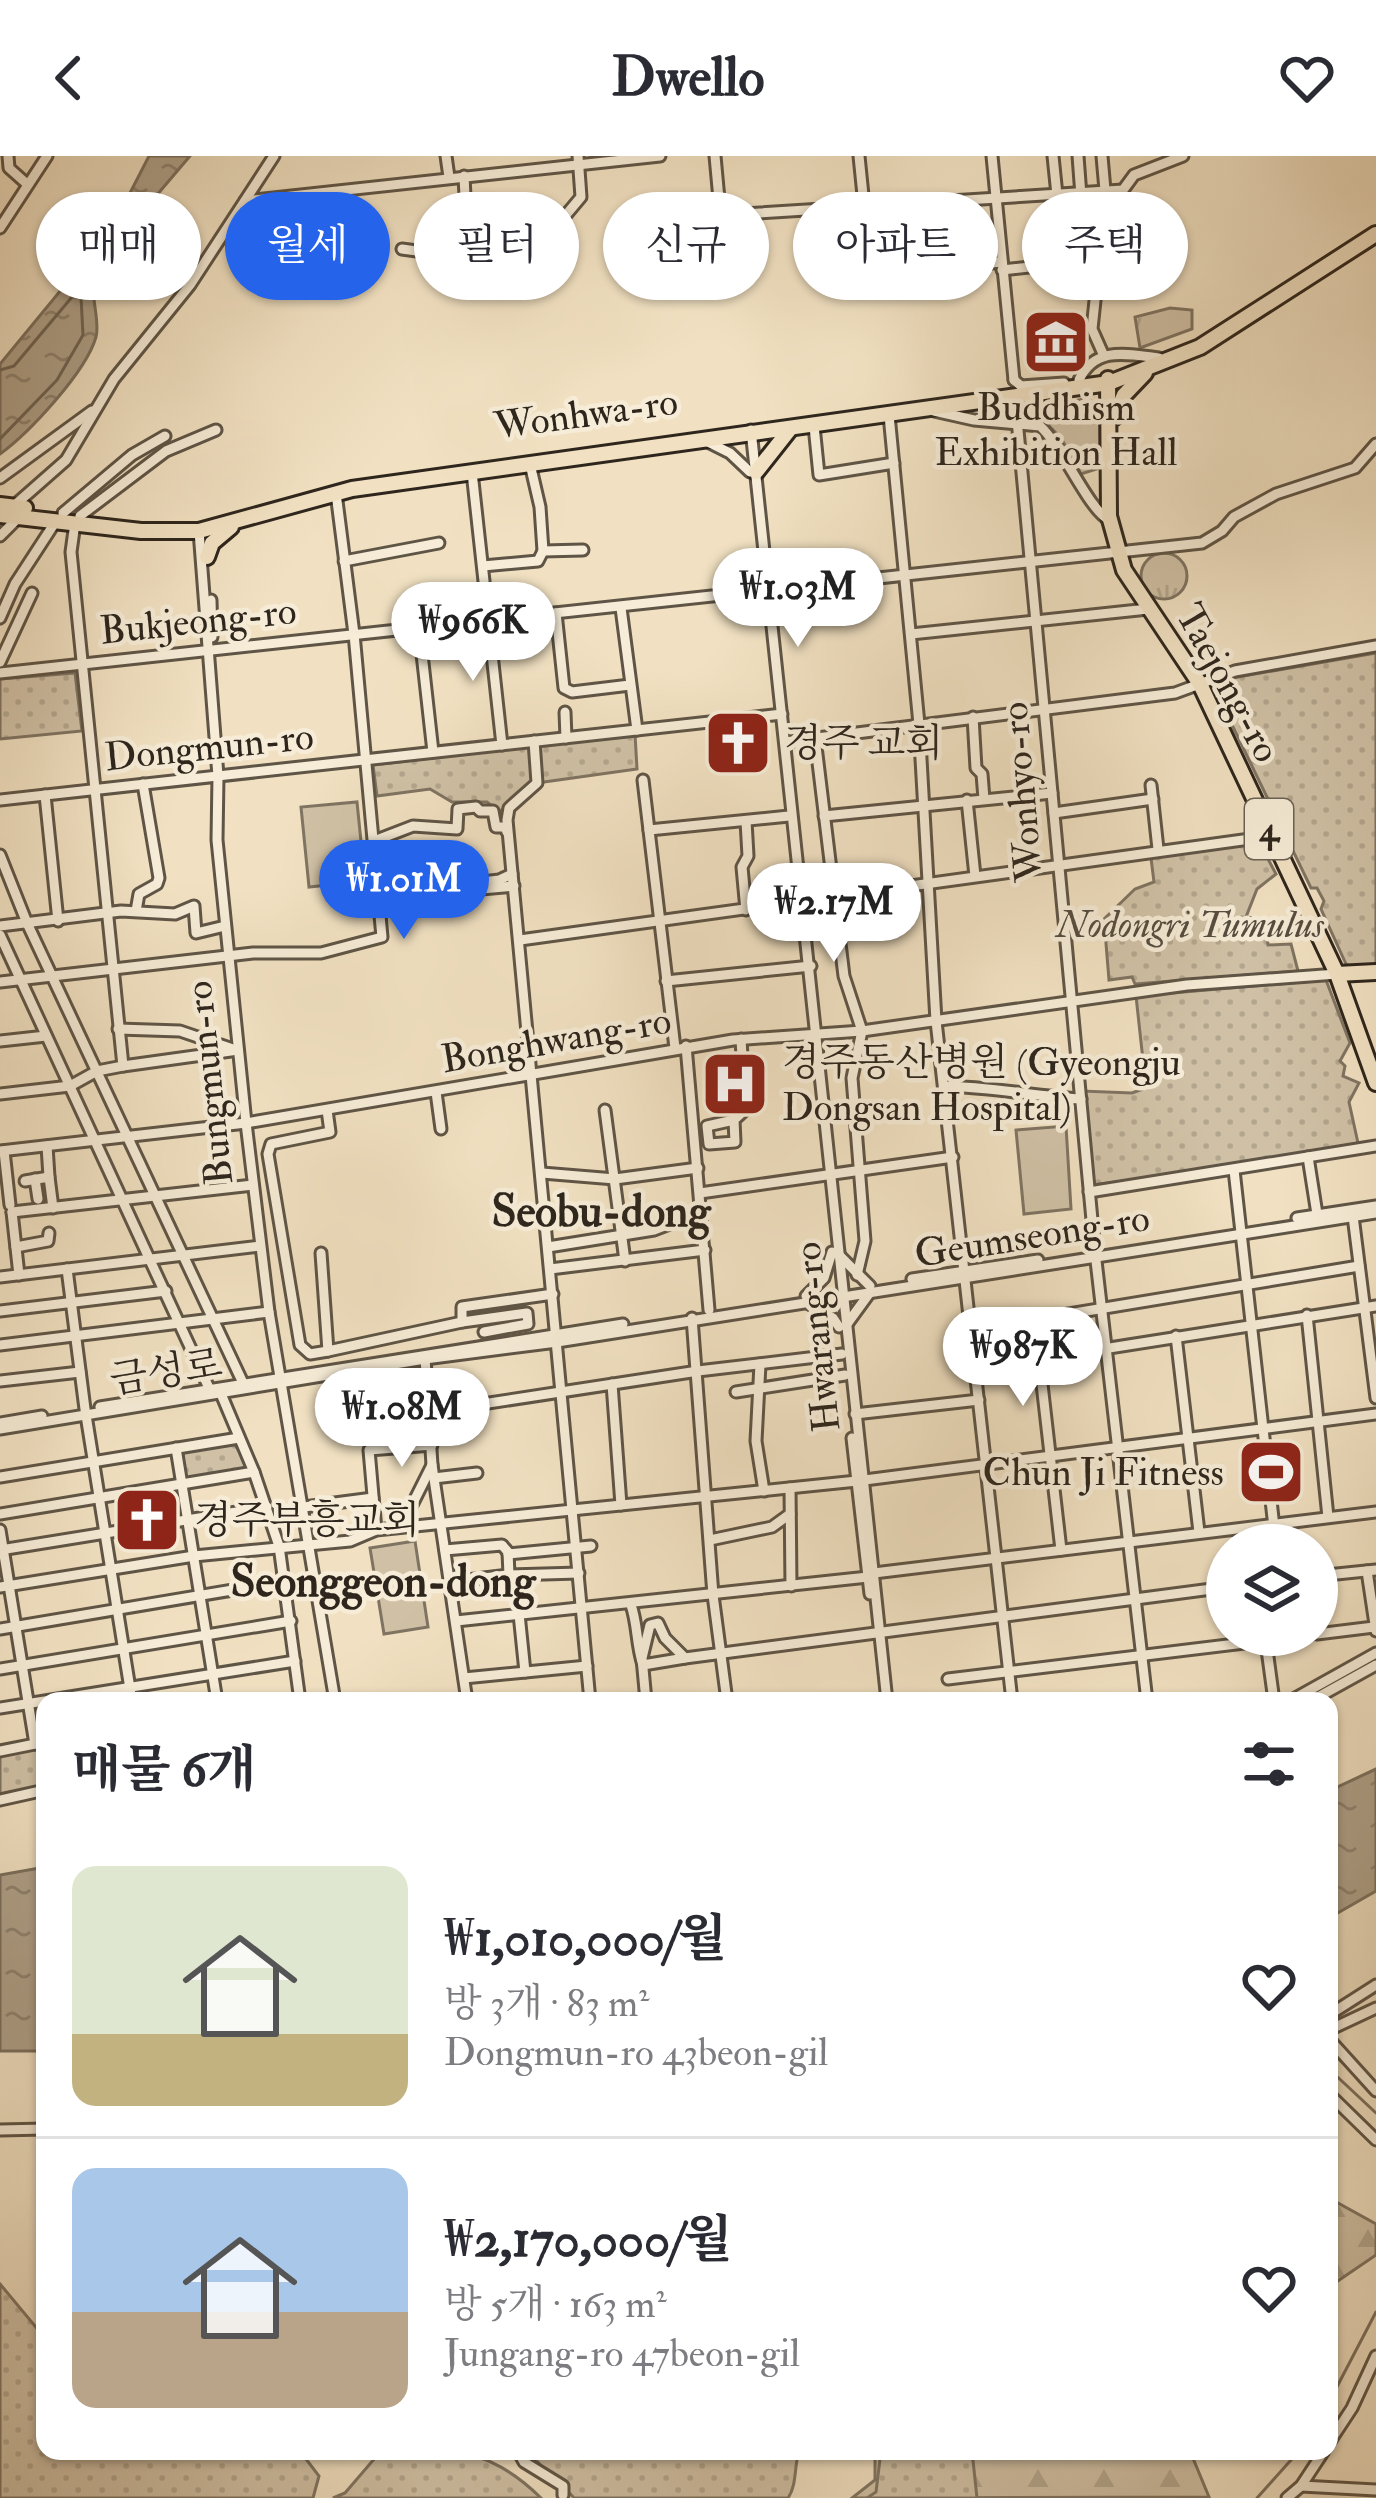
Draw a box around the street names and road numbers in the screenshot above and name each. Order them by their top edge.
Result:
street label: Wonhwa-ro [490,377,681,451]
street label: Bukjeong-ro [97,586,299,656]
street label: Taejong-ro [1164,595,1292,771]
street label: Wonhyo-ro [990,700,1054,885]
street label: Dongmun-ro [102,712,316,782]
road number: 4 [1245,799,1293,859]
street label: Bungmun-ro [174,979,244,1187]
street label: Bonghwang-ro [437,996,675,1084]
street label: Geumseong-ro [911,1193,1153,1279]
street label: Hwarang-ro [783,1240,851,1434]
street label: 금성로 [106,1339,226,1405]

